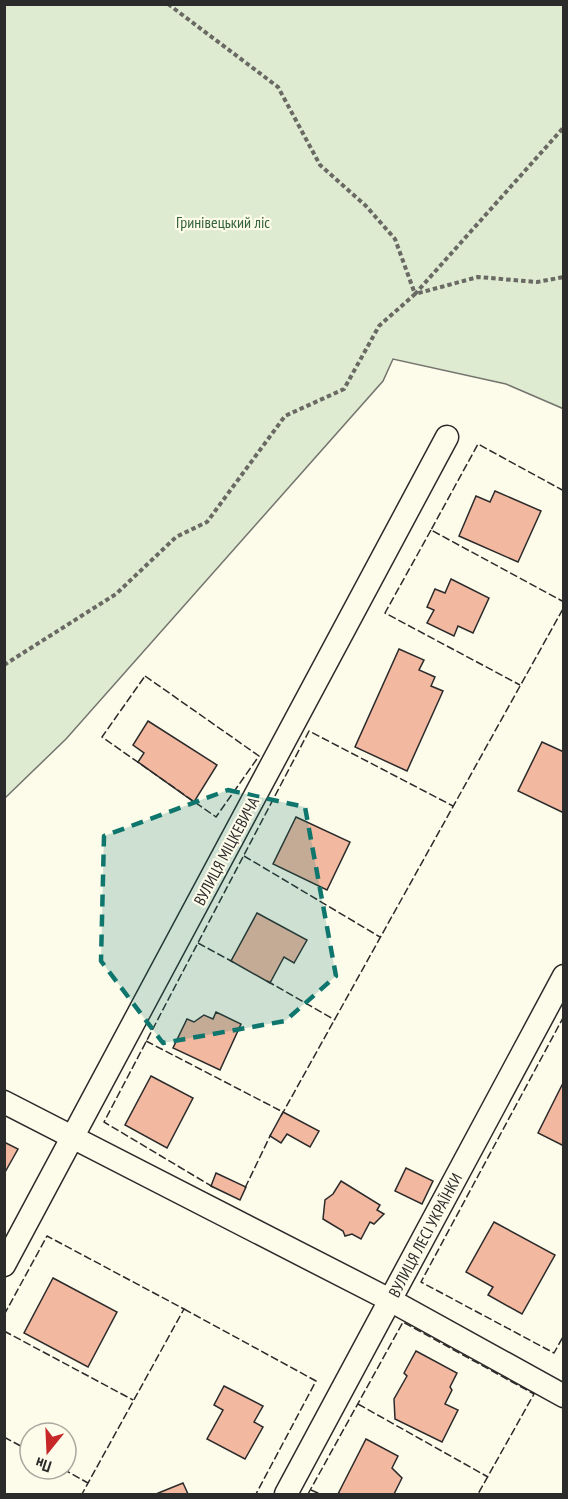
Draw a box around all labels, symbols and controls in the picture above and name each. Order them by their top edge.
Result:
park label: Гринівецький ліс [176,212,270,232]
street label: ВУЛИЦЯ МІЦКЕВИЧА [189,793,263,909]
street label: ВУЛИЦЯ ЛЕСІ УКРАЇНКИ [384,1169,466,1301]
north arrow [18,1421,78,1481]
text: Пн [33,1453,54,1477]

